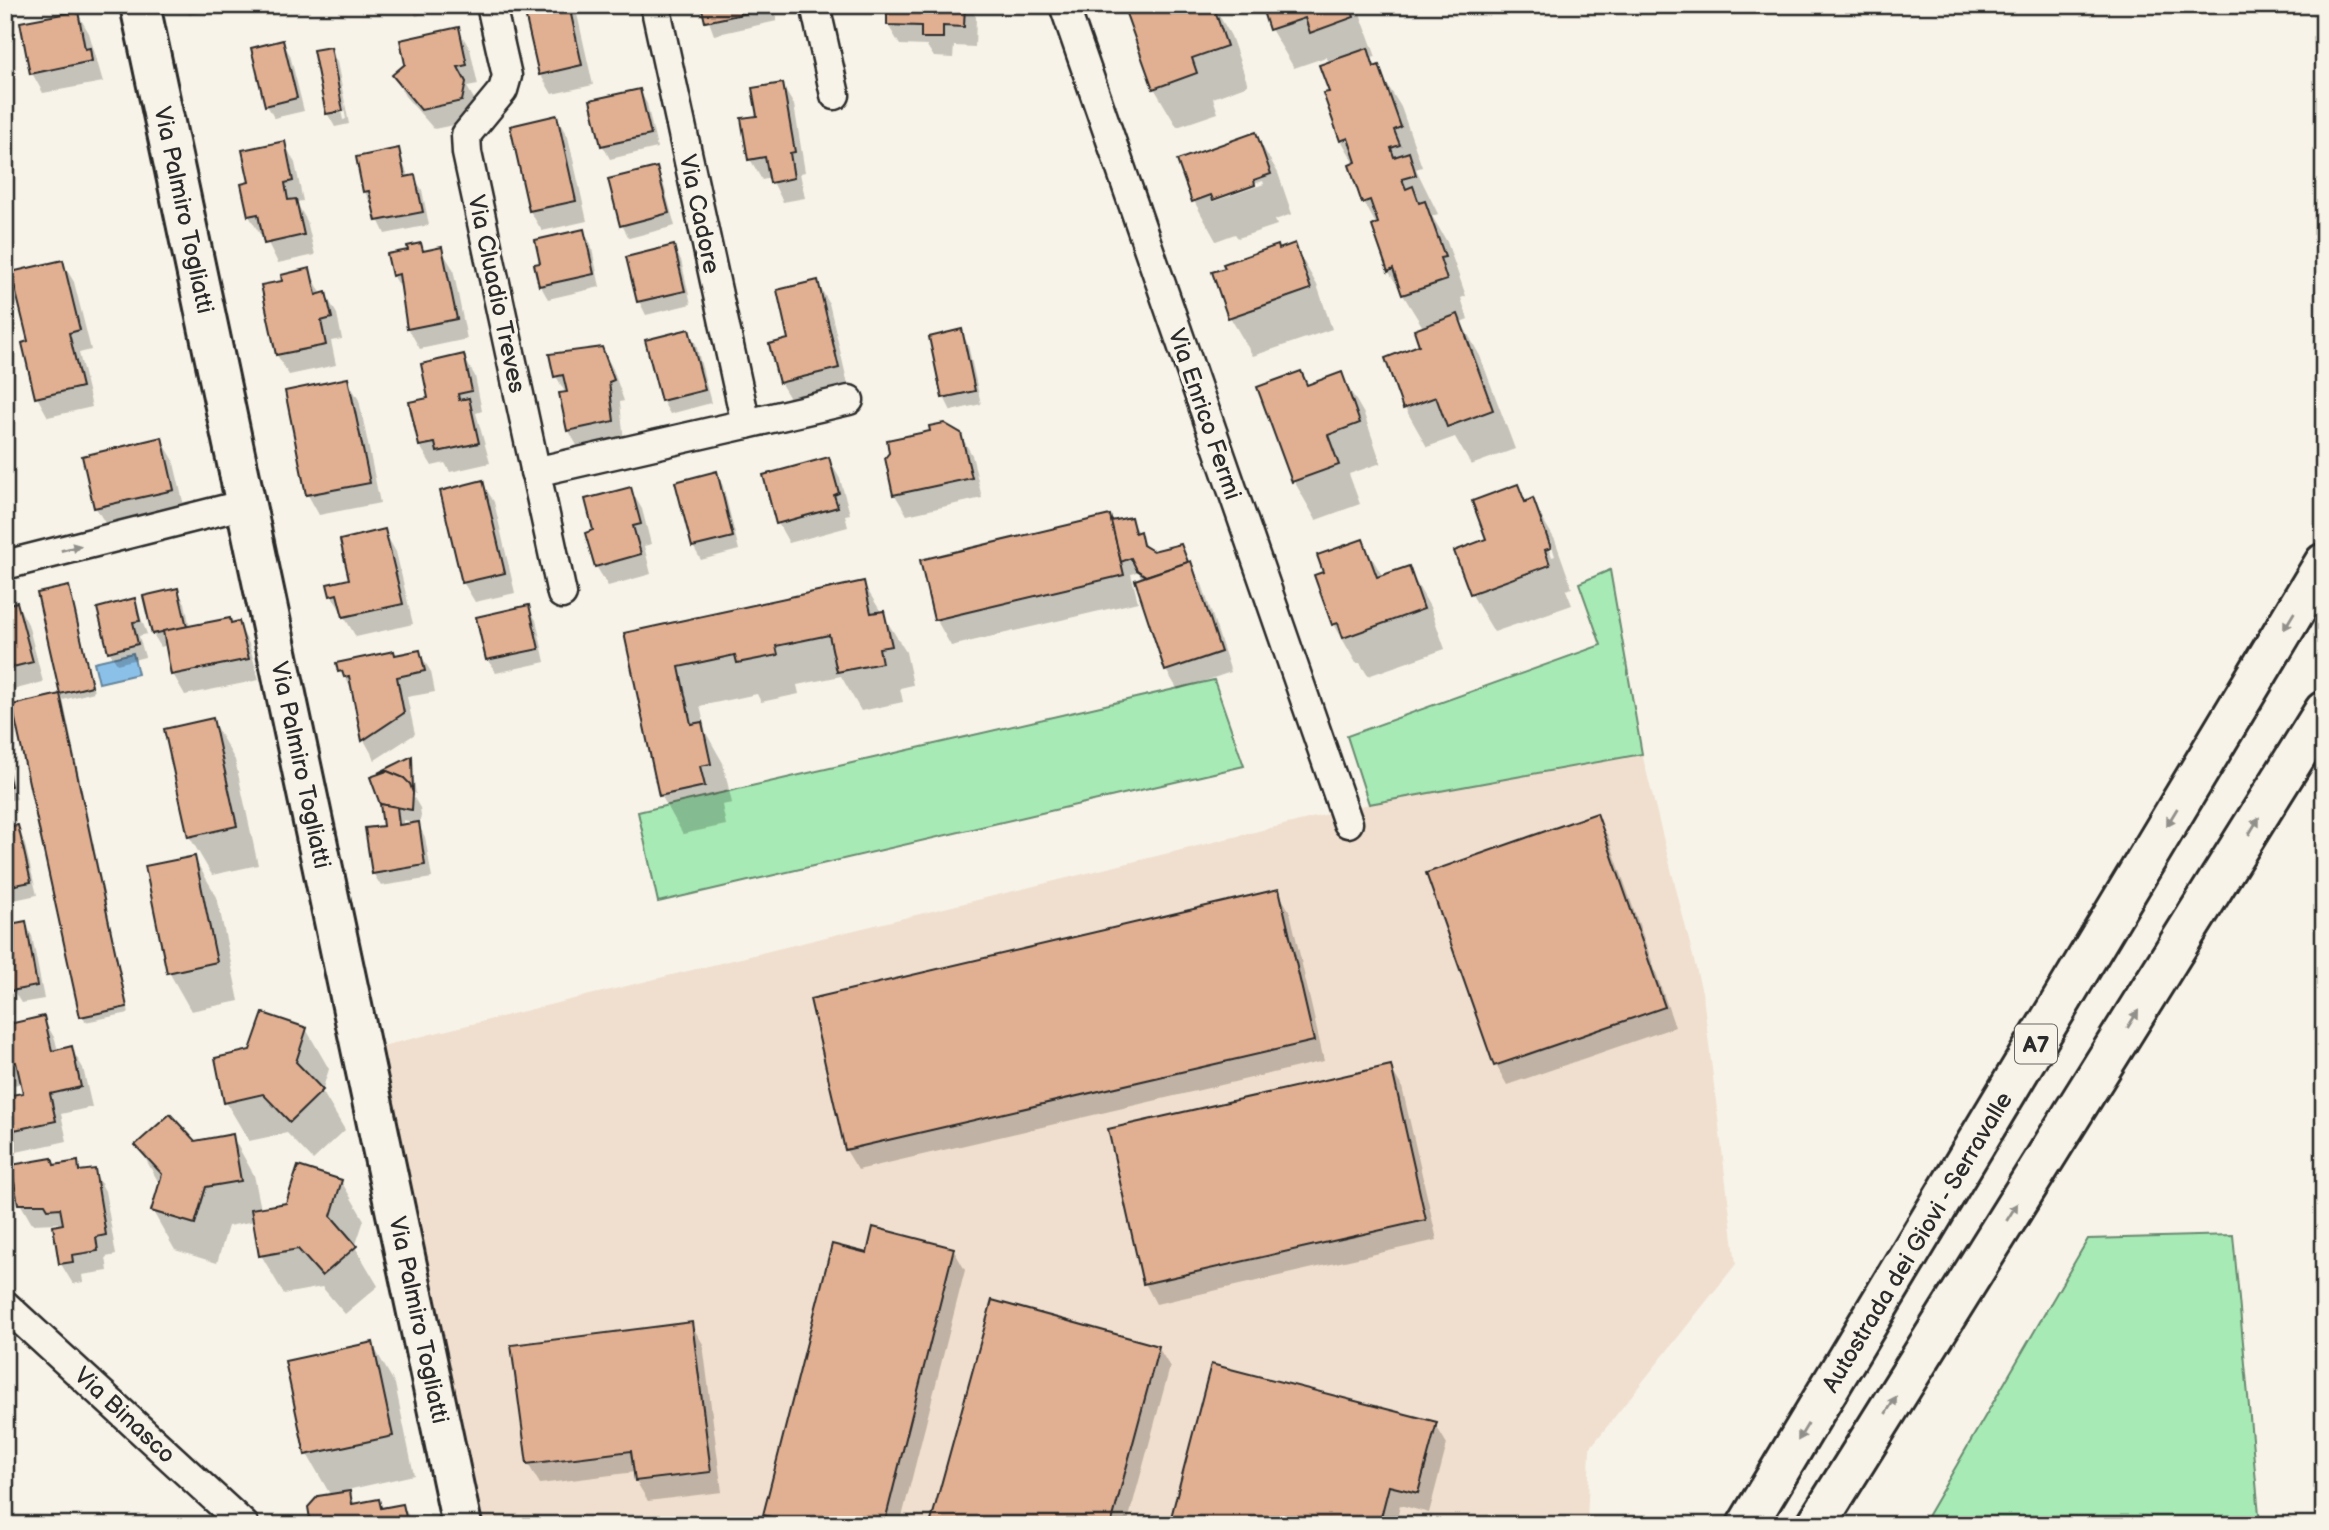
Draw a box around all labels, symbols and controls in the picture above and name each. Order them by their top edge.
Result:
street label: Via Palmiro Togliatti [147,104,220,316]
street label: Via Cadore [673,152,726,276]
street label: Via Cluadio Treves [461,193,532,396]
street label: Via Enrico Fermi [1162,325,1247,503]
one-way arrow [60,542,82,553]
one-way arrow [2283,612,2295,631]
street label: Via Palmiro Togliatti [264,659,337,871]
one-way arrow [2166,807,2179,826]
one-way arrow [2247,817,2260,836]
one-way arrow [2127,1010,2140,1029]
road number: A7 [2015,1024,2057,1064]
street label: Autostrada dei Giovi - Serravalle [1816,1087,2019,1398]
one-way arrow [2006,1202,2019,1222]
street label: Via Palmiro Togliatti [382,1214,455,1426]
street label: Via Binasco [68,1361,181,1470]
one-way arrow [1885,1395,1898,1414]
one-way arrow [1797,1423,1809,1442]

